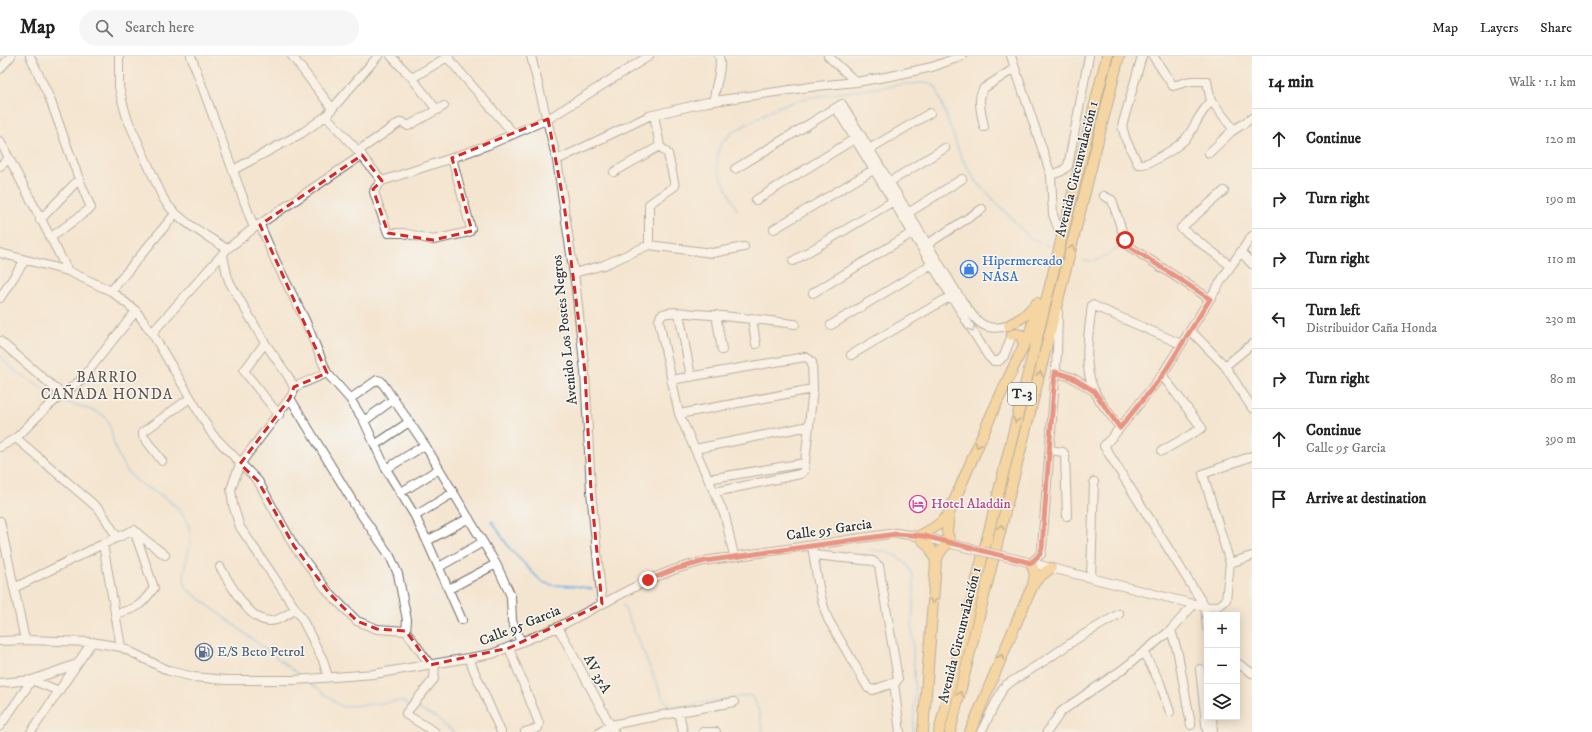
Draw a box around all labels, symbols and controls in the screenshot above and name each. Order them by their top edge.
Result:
search box [79,10,359,46]
text: Map [20,16,55,39]
icon: search [93,17,115,39]
text: Search here [125,18,194,37]
text: Map [1432,19,1458,37]
text: Layers [1480,19,1518,37]
text: Share [1540,19,1572,37]
text: 14 min [1268,71,1314,93]
text: Walk · 1.1 km [1509,74,1576,90]
street label: Avenida Circunvalación 1 [1051,99,1103,239]
icon: ahead [1268,128,1290,150]
text: Continue [1306,129,1361,148]
text: 120 m [1545,131,1576,147]
icon: right [1268,188,1290,210]
text: Turn right [1306,189,1369,208]
text: 190 m [1545,191,1576,207]
route start [1116,231,1134,249]
one-way arrow [1067,245,1075,251]
icon: right [1268,248,1290,270]
text: Turn right [1306,249,1369,268]
text: 110 m [1547,251,1576,267]
place label: Hipermercado NASA [982,252,1063,286]
street label: Avenido Los Postes Negros [548,254,582,406]
shop icon: Hipermercado NASA [959,259,979,279]
text: Turn left [1306,301,1360,320]
icon: left [1268,308,1290,330]
text: 230 m [1545,311,1576,327]
text: Distribuidor Caña Honda [1306,320,1437,336]
one-way arrow [967,325,975,332]
district label: BARRIO CAÑADA HONDA [41,368,173,404]
icon: right [1268,368,1290,390]
text: Turn right [1306,369,1369,388]
one-way arrow [1035,371,1044,378]
text: 80 m [1550,371,1576,387]
road number: T-3 [1008,383,1036,405]
one-way arrow [1012,416,1021,423]
text: Continue [1306,421,1361,440]
icon: ahead [1268,428,1290,450]
text: 390 m [1545,431,1576,447]
text: Calle 95 Garcia [1306,440,1386,456]
one-way arrow [975,441,983,448]
icon: arrive [1268,488,1290,510]
text: Arrive at destination [1306,489,1426,508]
hotel icon: Hotel Aladdin [908,494,928,514]
place label: Hotel Aladdin [931,495,1011,513]
street label: Calle 95 Garcia [785,515,873,545]
one-way arrow [997,524,1005,530]
street label: Avenida Circunvalación 1 [934,565,986,705]
route end [639,571,657,589]
one-way arrow [928,598,937,604]
street label: Calle 95 Garcia [477,602,563,650]
map controls [1204,612,1240,720]
button: + [1204,612,1240,648]
fuel station icon: E/S Beto Petrol [194,642,214,662]
place label: E/S Beto Petrol [217,643,305,661]
button: − [1204,648,1240,684]
street label: AV 35A [579,651,615,697]
one-way arrow [997,654,1005,661]
button: layers [1204,684,1240,720]
one-way arrow [955,691,963,697]

